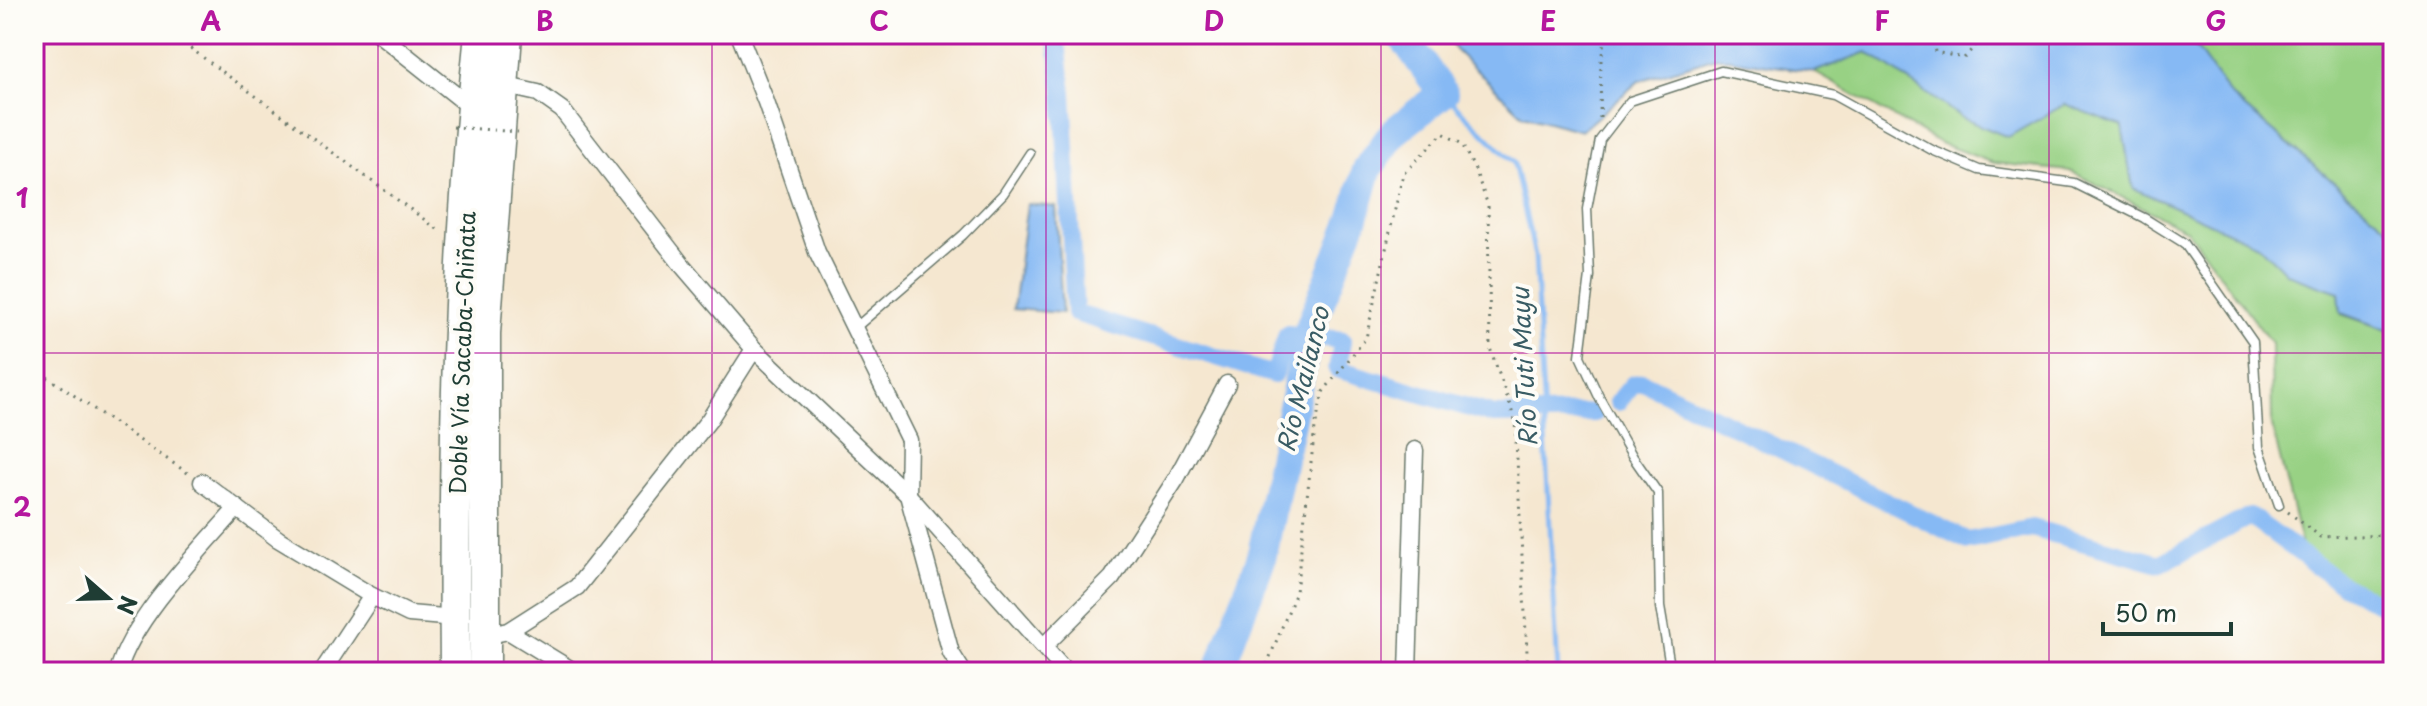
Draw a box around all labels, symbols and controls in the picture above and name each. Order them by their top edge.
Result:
text: A [201,1,221,40]
text: B [536,1,554,40]
text: C [869,1,889,40]
text: D [1204,1,1224,40]
text: E [1540,1,1556,40]
text: F [1874,1,1890,40]
text: G [2205,1,2227,40]
text: 1 [16,178,28,217]
street label: Doble Vía Sacaba-Chiñata [440,211,482,495]
water label: Río Tuti Mayu [1501,285,1545,447]
water label: Río Mailanco [1267,301,1338,455]
text: 2 [13,487,31,526]
north arrow [68,558,148,638]
scale bar [2103,586,2231,636]
text: N [110,592,147,619]
text: 50 m [2115,594,2177,630]

